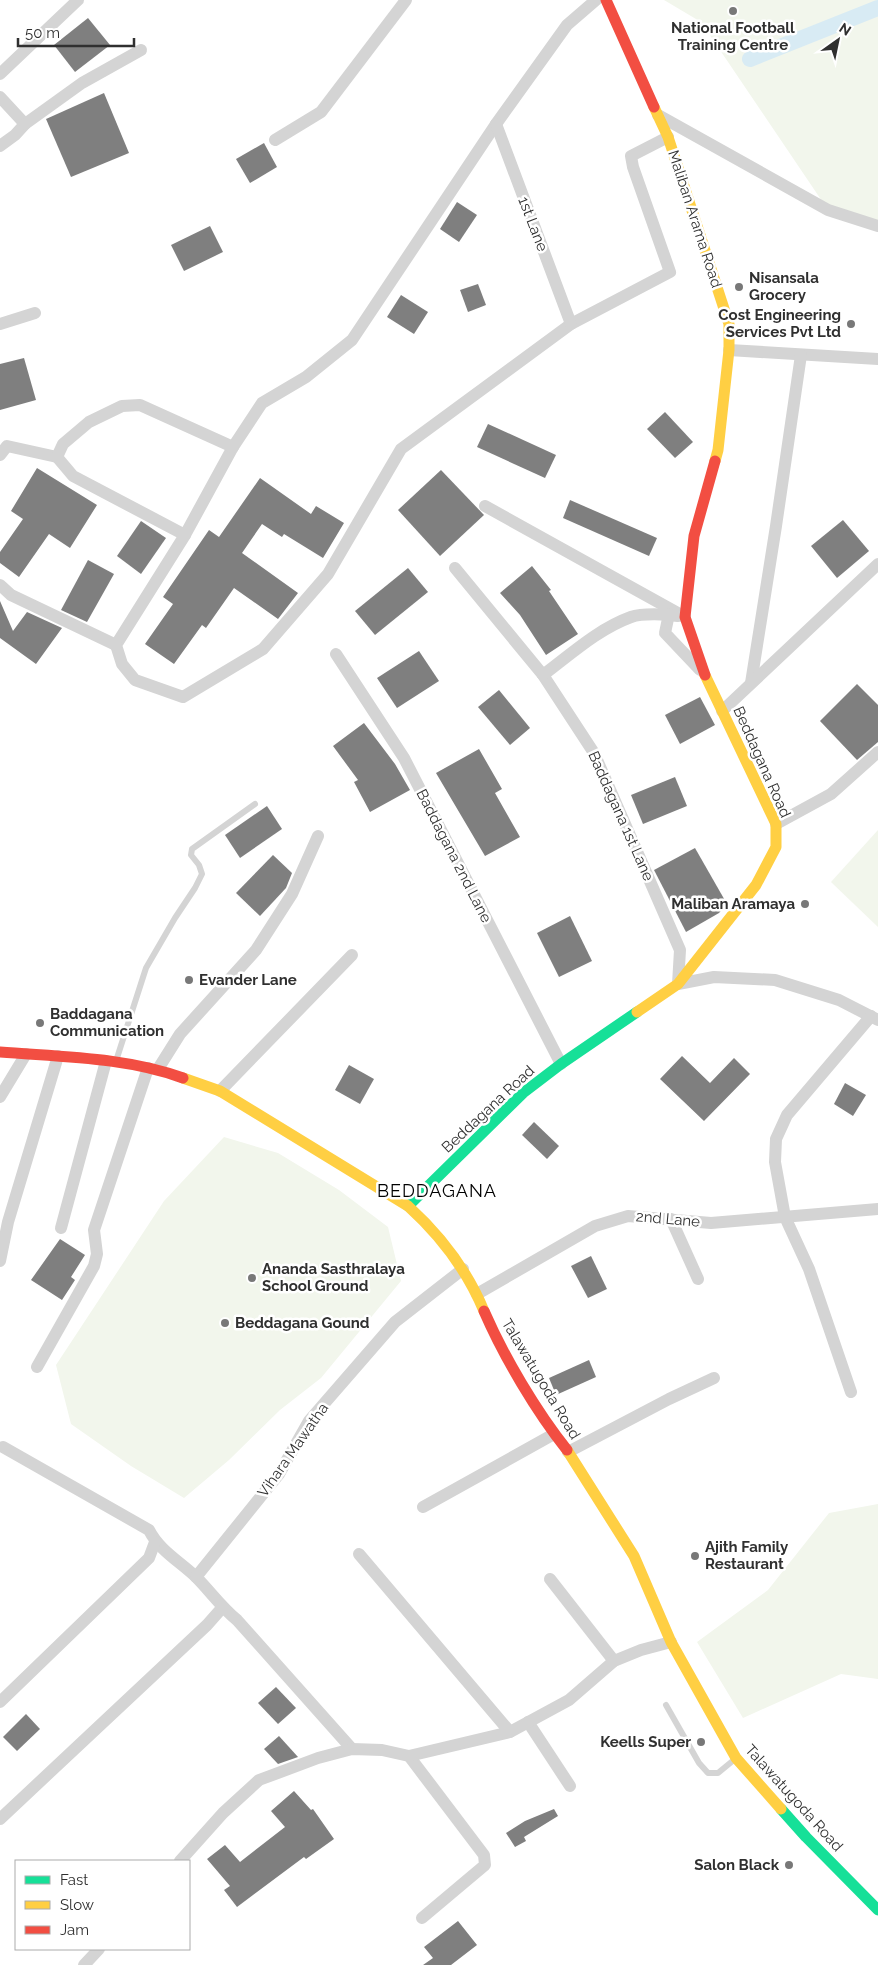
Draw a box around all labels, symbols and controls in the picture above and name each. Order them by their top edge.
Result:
marker: National Football Training Centre [727,5,739,17]
scale bar [18,15,134,47]
north arrow [813,15,863,65]
place label: National Football Training Centre [671,19,795,54]
text: N [836,19,854,39]
text: 50 m [25,24,60,42]
street label: Maliban Arama Road [664,148,726,290]
street label: 1st Lane [514,194,552,254]
place label: Nisansala Grocery [749,269,819,304]
marker: Nisansala Grocery [733,281,745,293]
place label: Cost Engineering Services Pvt Ltd [718,306,841,341]
marker: Cost Engineering Services Pvt Ltd [845,318,857,330]
street label: Beddagana Road [729,704,795,820]
street label: Baddagana 1st Lane [584,748,658,884]
street label: Baddagana 2nd Lane [413,786,496,926]
place label: Maliban Aramaya [671,895,795,913]
marker: Maliban Aramaya [799,898,811,910]
place label: Evander Lane [199,971,297,989]
marker: Evander Lane [183,974,195,986]
place label: Baddagana Communication [50,1005,164,1040]
marker: Baddagana Communication [34,1017,46,1029]
street label: Beddagana Road [438,1062,538,1156]
district label: BEDDAGANA [377,1180,497,1201]
street label: 2nd Lane [635,1207,701,1231]
place label: Ananda Sasthralaya School Ground [262,1260,405,1295]
marker: Ananda Sasthralaya School Ground [246,1272,258,1284]
place label: Beddagana Gound [235,1314,370,1332]
street label: Talawatugoda Road [498,1316,584,1442]
marker: Beddagana Gound [219,1317,231,1329]
street label: Vihara Mawatha [254,1400,332,1500]
place label: Ajith Family Restaurant [705,1538,789,1573]
marker: Ajith Family Restaurant [689,1550,701,1562]
place label: Keells Super [600,1733,691,1751]
marker: Keells Super [695,1736,707,1748]
street label: Talawatugoda Road [741,1741,847,1855]
place label: Salon Black [694,1856,780,1874]
marker: Salon Black [783,1859,795,1871]
legend [15,1860,190,1950]
text: Fast [60,1871,88,1889]
text: Slow [60,1896,94,1914]
text: Jam [60,1921,89,1939]

